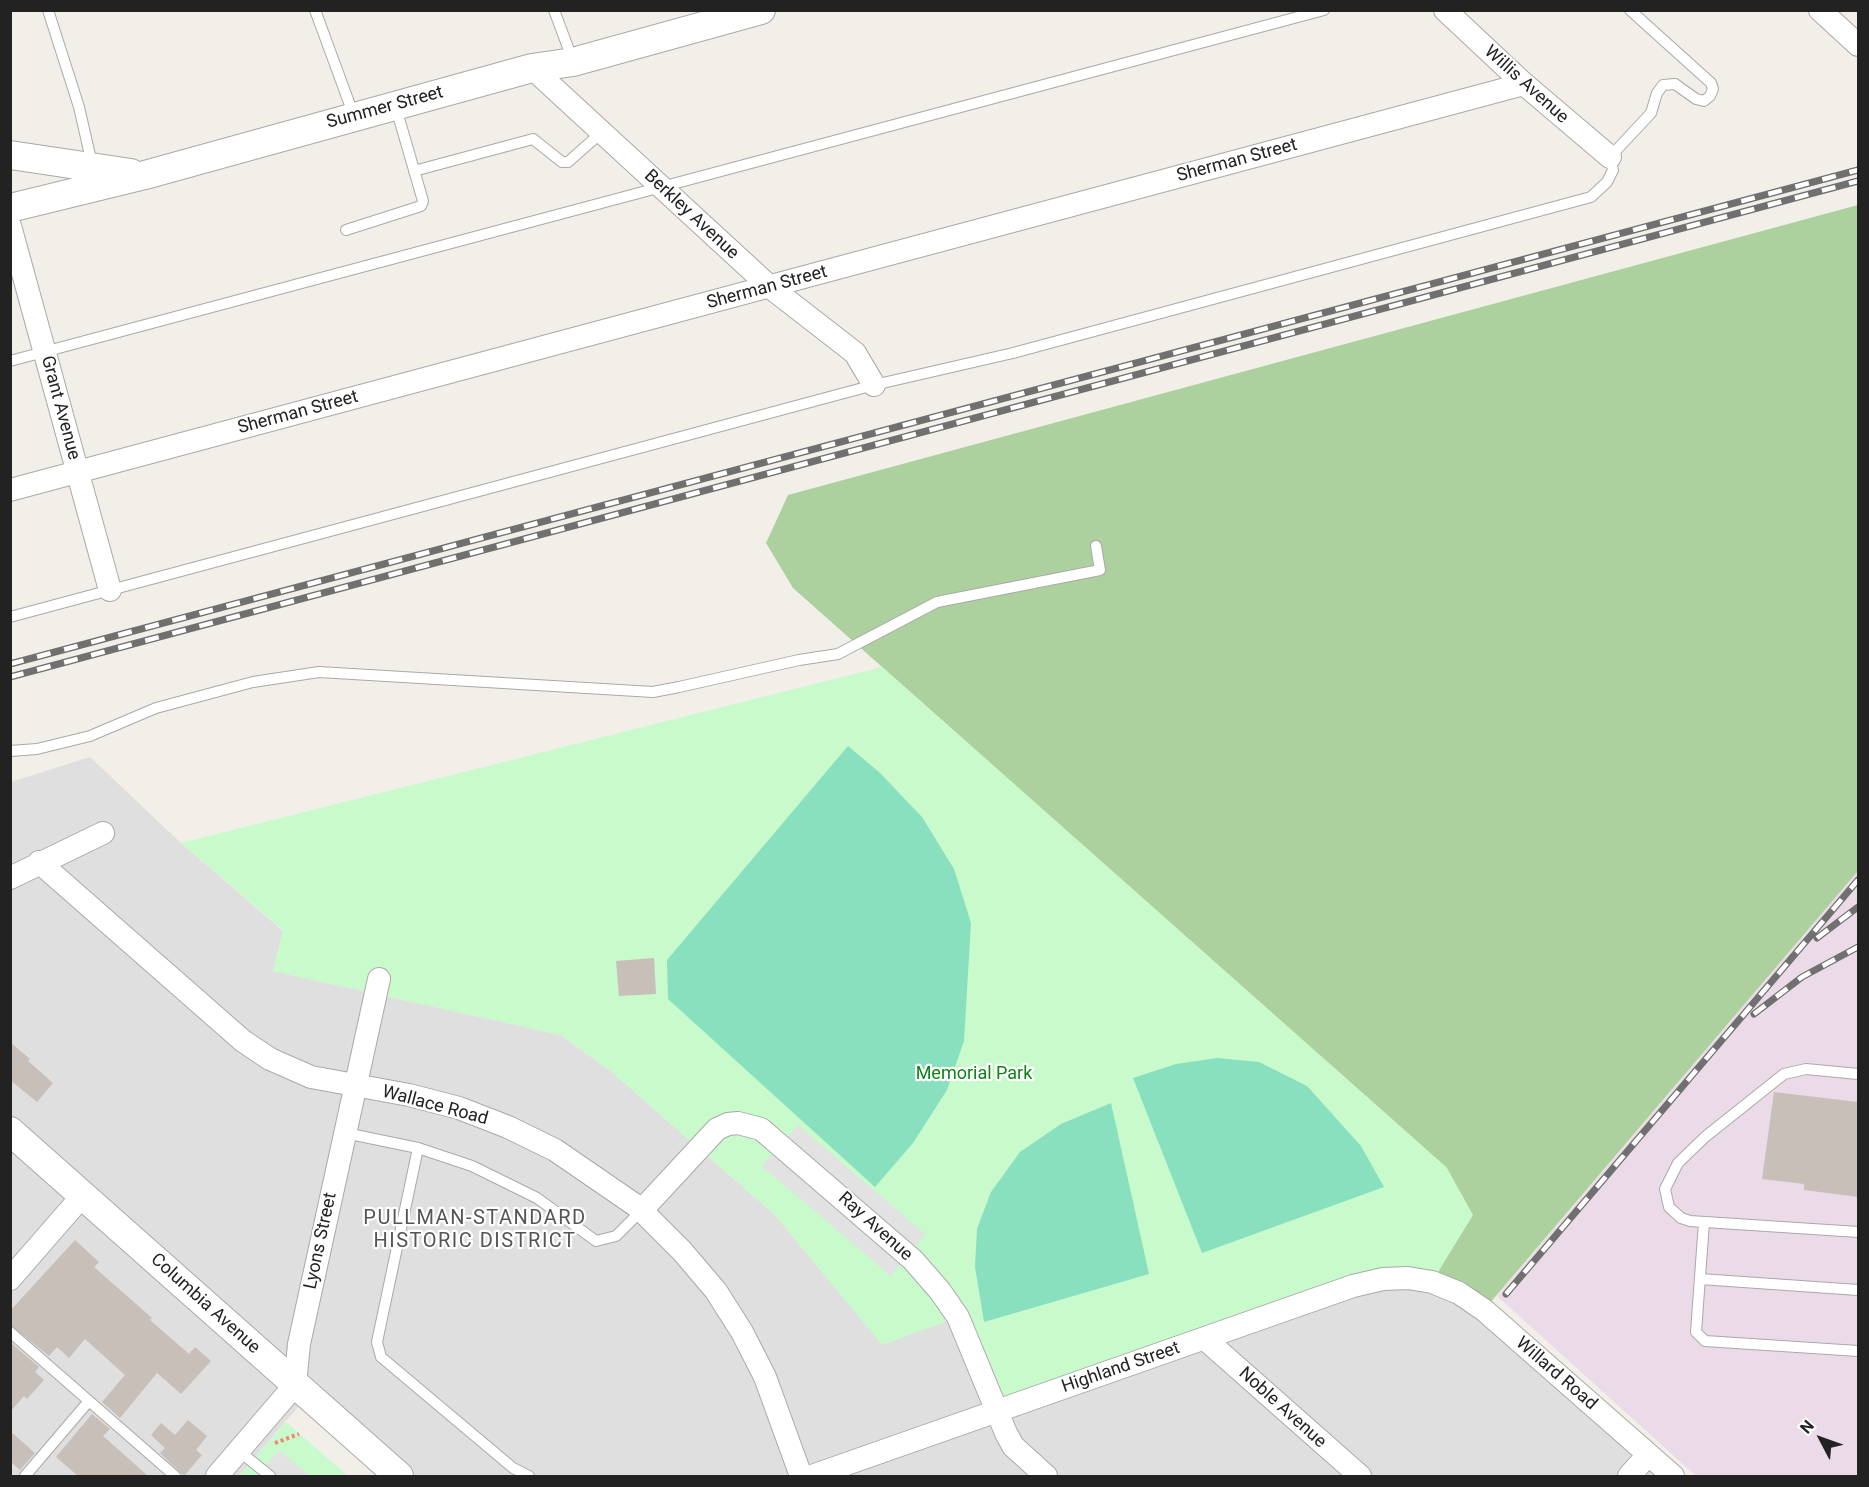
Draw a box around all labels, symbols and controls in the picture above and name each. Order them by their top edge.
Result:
street label: Willis Avenue [1479,41,1573,129]
street label: Summer Street [324,82,446,134]
street label: Sherman Street [1174,135,1300,187]
street label: Berkley Avenue [639,166,743,264]
street label: Sherman Street [704,262,830,314]
street label: Grant Avenue [36,354,84,462]
street label: Sherman Street [235,387,361,439]
park label: Memorial Park [916,1063,1032,1085]
street label: Wallace Road [380,1081,490,1131]
street label: Ray Avenue [833,1188,917,1266]
street label: Lyons Street [300,1191,342,1291]
district label: PULLMAN-STANDARD HISTORIC DISTRICT [363,1207,587,1254]
street label: Columbia Avenue [146,1249,264,1359]
street label: Willard Road [1511,1333,1601,1415]
street label: Highland Street [1059,1338,1183,1398]
street label: Noble Avenue [1234,1363,1330,1453]
north arrow [1791,1409,1851,1469]
text: N [1796,1416,1818,1437]

